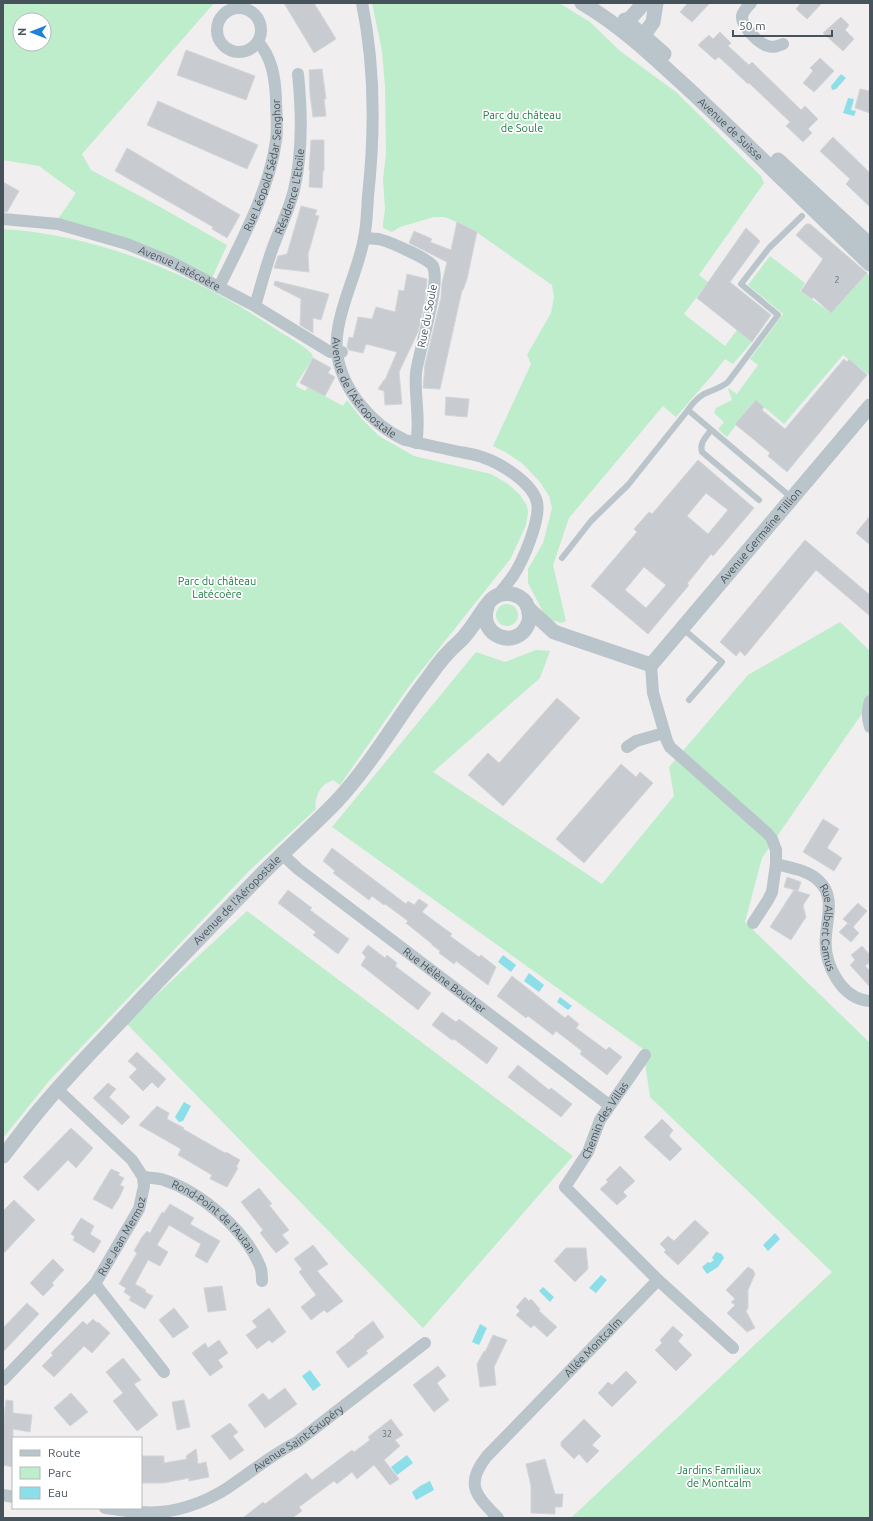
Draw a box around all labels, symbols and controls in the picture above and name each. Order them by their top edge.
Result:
north arrow [12,12,52,52]
scale bar [733,12,832,38]
text: 50 m [739,19,766,32]
text: N [16,28,28,36]
street label: Avenue de Suisse [696,95,765,163]
street label: Rue Léopold Sédar Senghor [241,98,283,233]
park label: Parc du château de Soule [483,109,561,134]
street label: Résidence L'Etoile [273,148,306,236]
street label: Avenue Latécoère [137,244,222,293]
house number: 2 [834,275,840,285]
street label: Rue du Soule [415,283,439,349]
street label: Avenue de l'Aéropostale [330,337,399,440]
street label: Avenue Germaine Tillion [717,486,804,585]
park label: Parc du château Latécoère [178,575,256,600]
street label: Avenue de l'Aéropostale [191,853,283,947]
street label: Rue Albert Camus [817,882,838,973]
street label: Rue Hélène Boucher [401,945,489,1016]
street label: Chemin des Villas [579,1080,631,1161]
street label: Rond-Point de l'Autan [170,1178,258,1255]
street label: Rue Jean Mermoz [95,1196,147,1278]
street label: Allée Montcalm [561,1315,624,1379]
street label: Avenue Saint-Exupéry [251,1402,346,1474]
house number: 32 [382,1429,392,1439]
legend [12,1437,142,1509]
text: Route [48,1446,81,1459]
park label: Jardins Familiaux de Montcalm [677,1464,762,1489]
text: Parc [48,1466,72,1479]
text: Eau [48,1486,68,1499]

